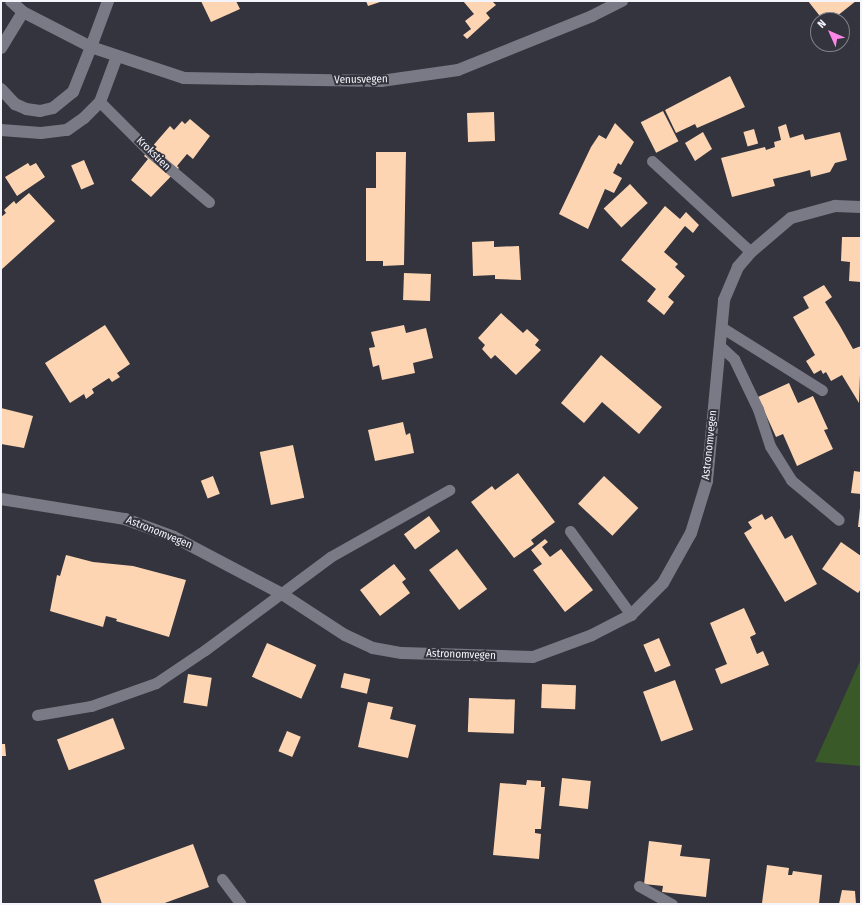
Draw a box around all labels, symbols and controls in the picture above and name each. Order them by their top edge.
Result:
north arrow [810,12,850,52]
text: N [815,17,829,31]
street label: Venusvegen [334,73,388,87]
street label: Krokstien [133,134,173,174]
street label: Astronomvegen [700,410,720,480]
street label: Astronomvegen [124,514,194,552]
street label: Astronomvegen [426,647,496,663]

